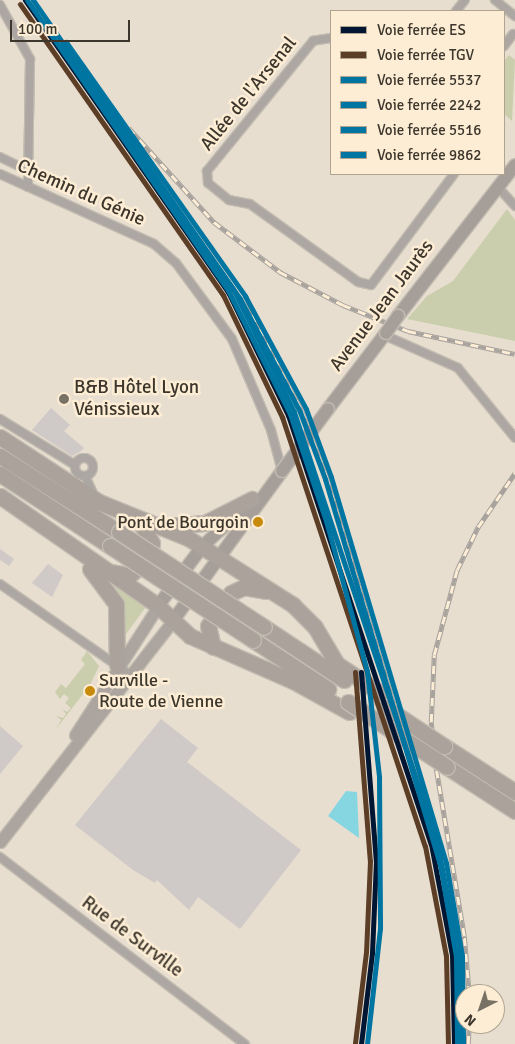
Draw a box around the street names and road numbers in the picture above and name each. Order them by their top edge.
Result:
street label: Allée de l'Arsenal [196,32,302,156]
street label: Chemin du Génie [14,155,148,231]
street label: Avenue Jean Jaurès [325,236,439,376]
street label: Rue de Surville [77,891,187,983]

